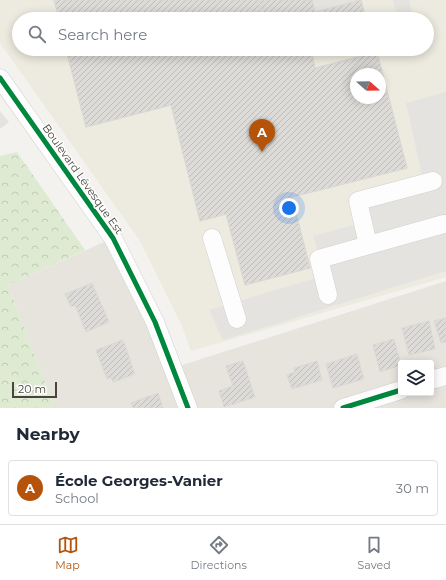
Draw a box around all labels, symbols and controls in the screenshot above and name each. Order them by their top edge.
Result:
search box [12,12,434,56]
icon: search [26,23,48,45]
text: Search here [58,25,147,44]
north arrow [350,68,386,104]
pin: A [249,119,275,152]
street label: Boulevard Lévesque Est [40,121,127,237]
your location [279,198,299,218]
map controls [398,360,434,396]
button: layers [398,360,434,396]
scale bar [12,380,57,399]
text: 20 m [18,382,46,396]
text: Nearby [16,424,80,444]
text: École Georges-Vanier [55,471,223,490]
text: A [25,480,35,496]
text: 30 m [396,480,429,496]
text: School [55,490,99,506]
tab: Map [55,534,80,572]
tab: Directions [191,534,247,572]
tab: Saved [358,534,391,572]

